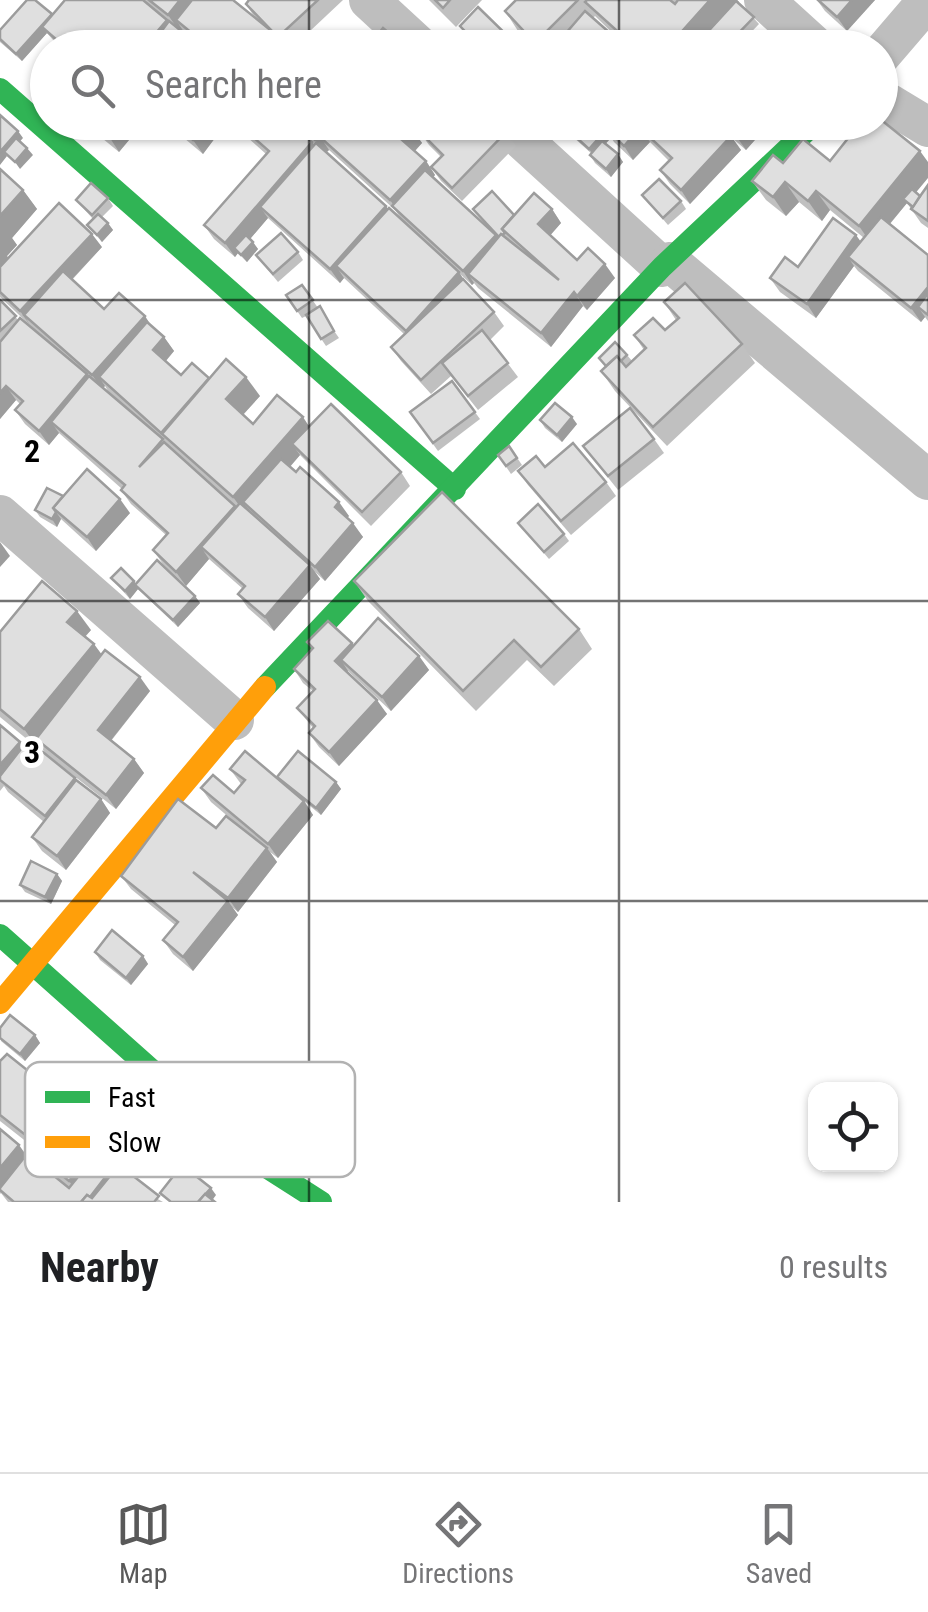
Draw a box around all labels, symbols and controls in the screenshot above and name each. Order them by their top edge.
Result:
search box [30,30,898,140]
icon: search [65,58,120,113]
text: Search here [145,63,322,107]
text: 2 [24,432,40,470]
text: 3 [24,733,40,771]
legend [25,1062,355,1177]
text: Fast [108,1081,155,1114]
map controls [808,1082,898,1172]
button: locate [808,1082,898,1172]
text: Slow [108,1126,161,1159]
text: Nearby [40,1243,159,1292]
text: 0 results [779,1248,888,1286]
tab: Map [116,1497,171,1590]
tab: Directions [402,1497,514,1590]
tab: Saved [746,1497,812,1590]

